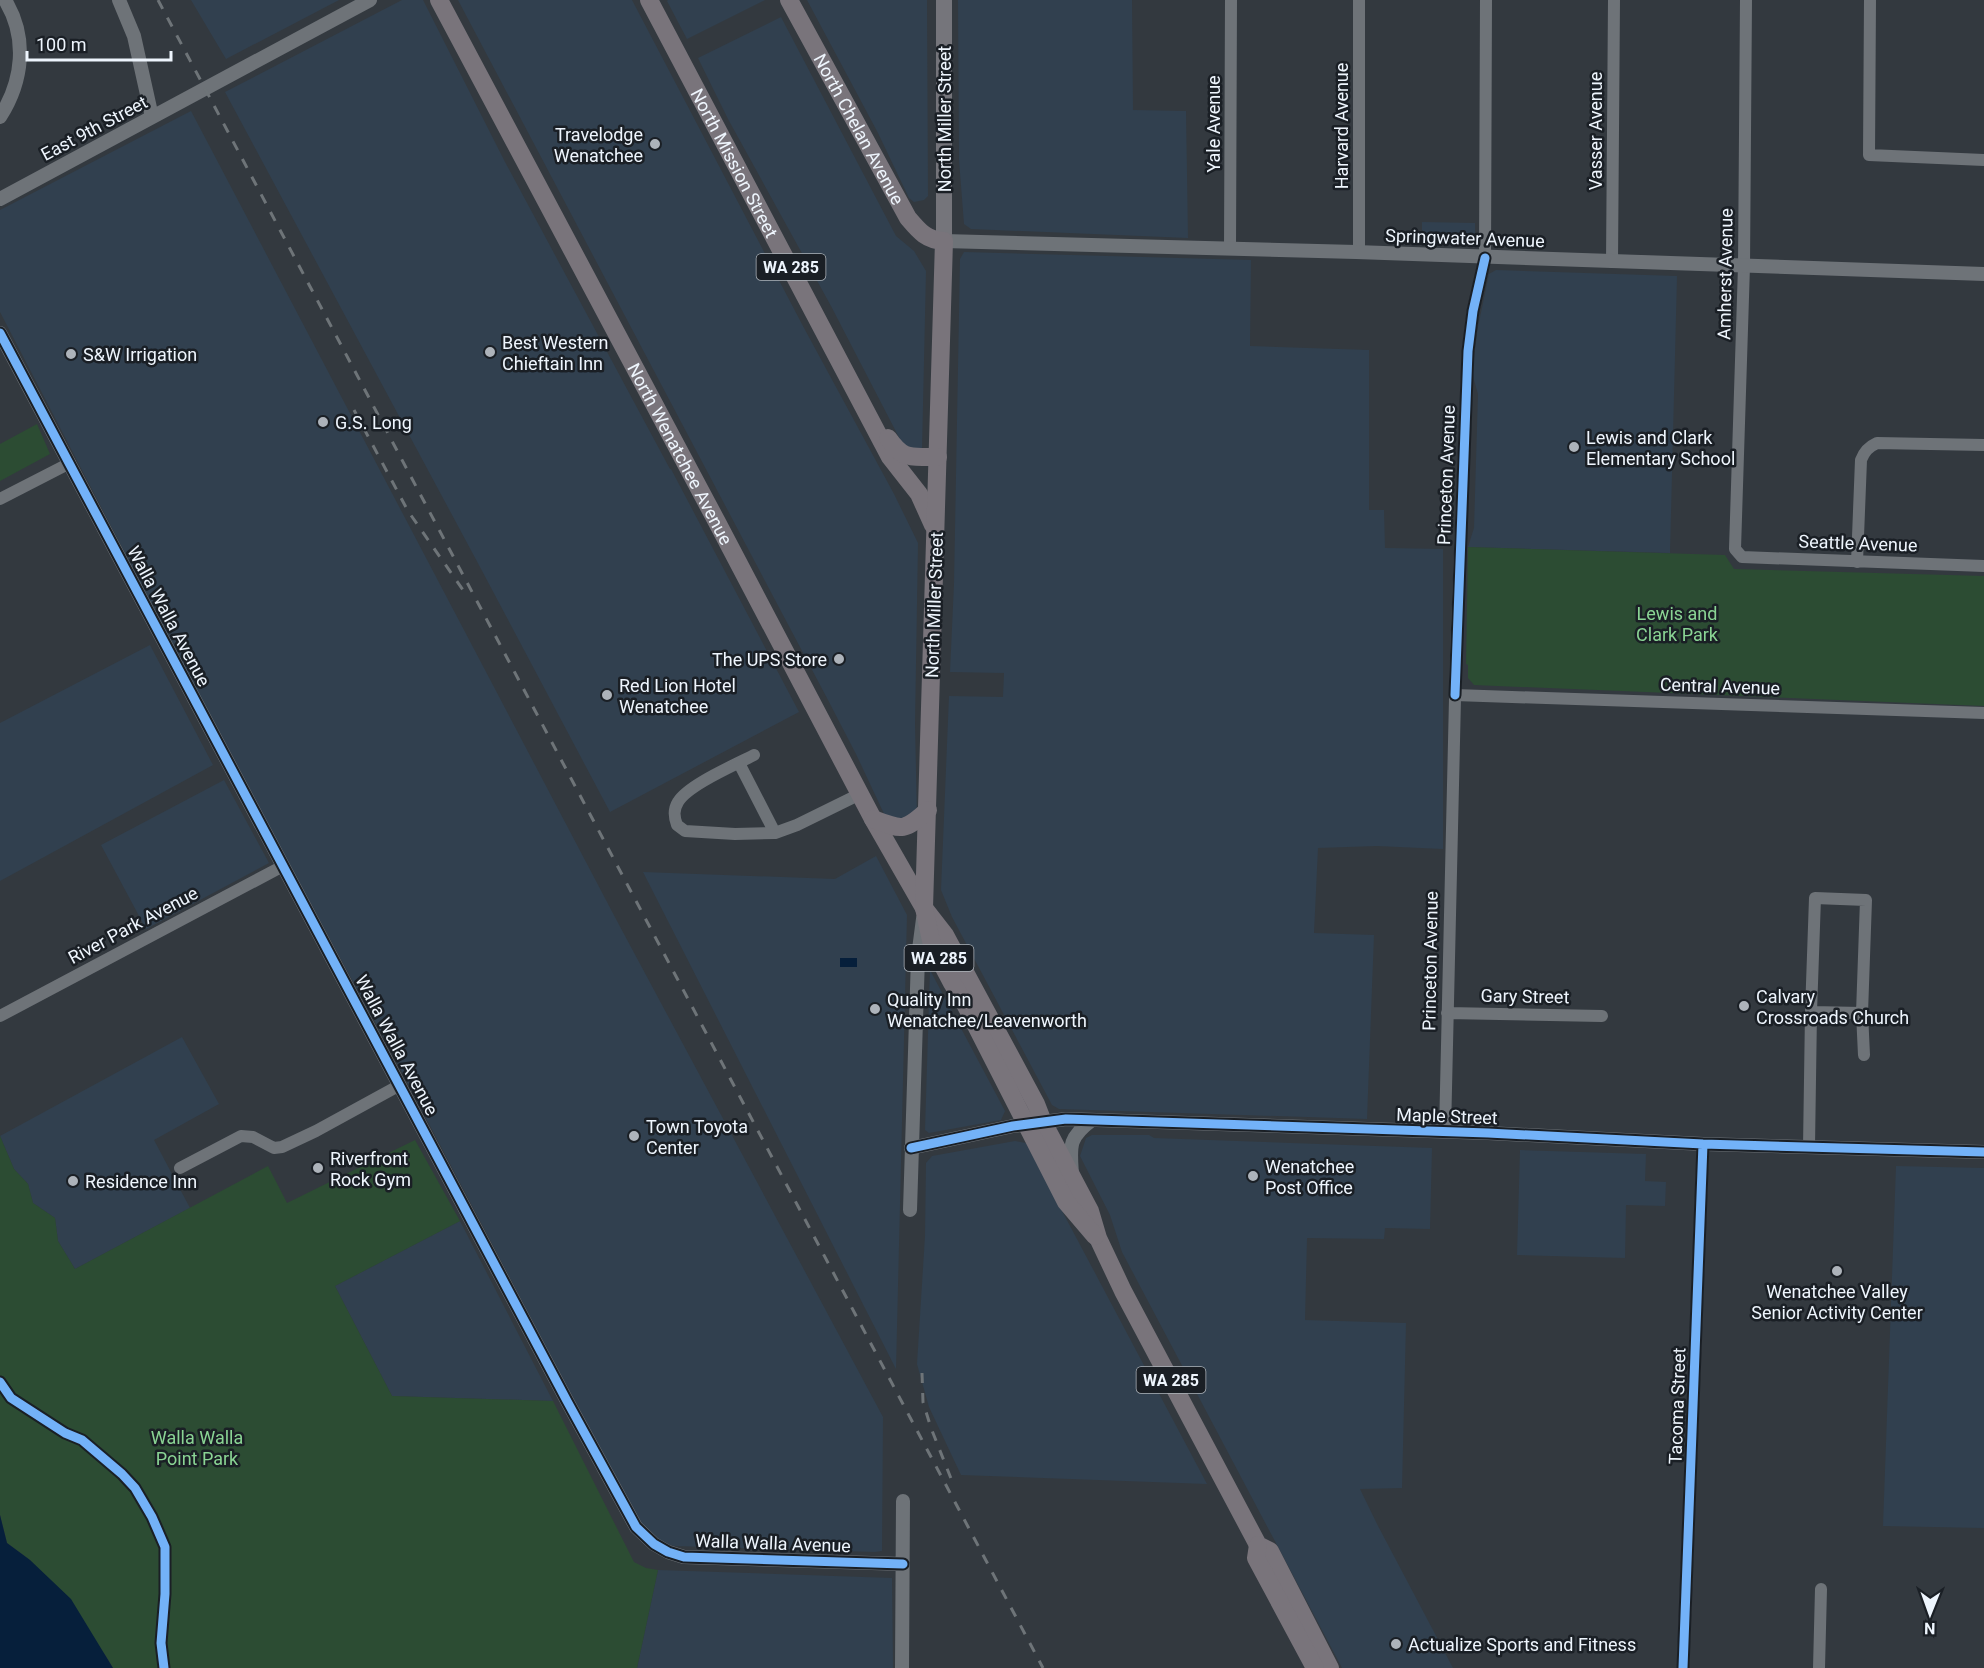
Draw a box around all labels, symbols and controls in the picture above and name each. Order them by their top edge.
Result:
scale bar [27,24,171,62]
text: 100 m [36,34,87,55]
street label: North Miller Street [934,46,955,192]
street label: North Chelan Avenue [810,50,909,208]
street label: Harvard Avenue [1331,63,1352,189]
street label: Vasser Avenue [1585,72,1606,190]
street label: Yale Avenue [1203,75,1224,173]
street label: North Mission Street [687,85,783,241]
street label: East 9th Street [37,91,151,165]
place label: Travelodge Wenatchee [554,124,643,166]
marker: Travelodge Wenatchee [648,137,662,151]
street label: Amherst Avenue [1713,208,1737,340]
street label: Springwater Avenue [1385,225,1545,251]
road number: WA 285 [756,254,826,280]
place label: Best Western Chieftain Inn [502,332,608,374]
place label: S&W Irrigation [83,344,197,365]
marker: Best Western Chieftain Inn [483,345,497,359]
marker: S&W Irrigation [64,347,78,361]
street label: North Wenatchee Avenue [624,359,737,548]
street label: Princeton Avenue [1433,405,1459,545]
place label: G.S. Long [335,412,412,433]
marker: G.S. Long [316,415,330,429]
place label: Lewis and Clark Elementary School [1586,427,1735,469]
marker: Lewis and Clark Elementary School [1567,440,1581,454]
street label: Seattle Avenue [1798,530,1918,556]
street label: North Miller Street [921,531,947,679]
street label: Walla Walla Avenue [123,542,215,690]
park label: Lewis and Clark Park [1636,603,1719,645]
place label: The UPS Store [712,649,827,670]
marker: The UPS Store [832,652,846,666]
street label: Central Avenue [1659,673,1781,699]
place label: Red Lion Hotel Wenatchee [619,675,736,717]
marker: Red Lion Hotel Wenatchee [600,688,614,702]
street label: River Park Avenue [65,882,201,968]
street label: Princeton Avenue [1418,891,1442,1031]
road number: WA 285 [904,945,974,971]
street label: Walla Walla Avenue [351,971,443,1119]
street label: Gary Street [1480,985,1570,1007]
place label: Calvary Crossroads Church [1756,986,1909,1028]
place label: Quality Inn Wenatchee/Leavenworth [887,989,1087,1031]
marker: Calvary Crossroads Church [1737,999,1751,1013]
marker: Quality Inn Wenatchee/Leavenworth [868,1002,882,1016]
street label: Maple Street [1396,1104,1498,1128]
place label: Town Toyota Center [646,1116,748,1158]
marker: Town Toyota Center [627,1129,641,1143]
place label: Riverfront Rock Gym [330,1148,411,1190]
place label: Wenatchee Post Office [1265,1156,1354,1198]
marker: Riverfront Rock Gym [311,1161,325,1175]
marker: Wenatchee Post Office [1246,1169,1260,1183]
place label: Residence Inn [85,1171,197,1192]
marker: Residence Inn [66,1174,80,1188]
marker: Wenatchee Valley Senior Activity Center [1830,1264,1844,1278]
place label: Wenatchee Valley Senior Activity Center [1751,1281,1923,1323]
street label: Tacoma Street [1664,1347,1690,1465]
road number: WA 285 [1136,1367,1206,1393]
park label: Walla Walla Point Park [151,1427,243,1469]
street label: Walla Walla Avenue [695,1530,851,1556]
north arrow [1900,1584,1960,1644]
text: N [1924,1619,1936,1638]
place label: Actualize Sports and Fitness [1408,1634,1636,1655]
marker: Actualize Sports and Fitness [1389,1637,1403,1651]

